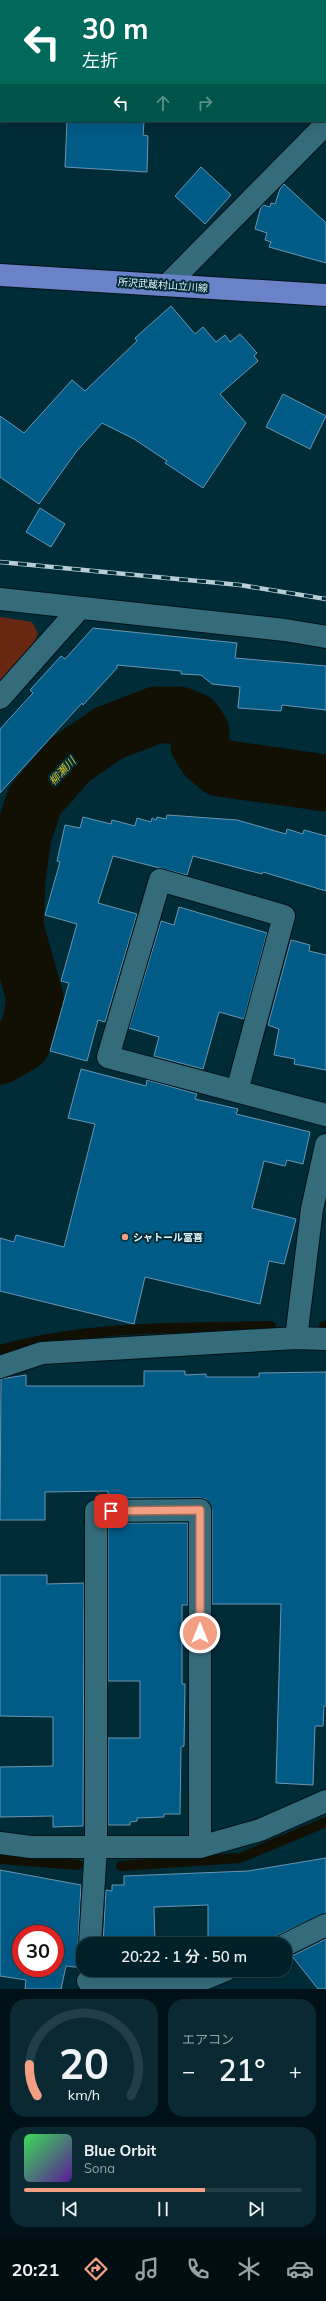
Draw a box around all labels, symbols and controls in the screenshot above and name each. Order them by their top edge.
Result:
text: 30 m [82,11,148,46]
icon: left [16,16,68,68]
text: 左折 [82,49,118,72]
icon: left [110,92,132,114]
icon: ahead [152,92,174,114]
icon: right [194,92,216,114]
street label: 所沢武蔵村山立川線 [118,275,208,295]
water label: 柳瀬川 [46,753,79,788]
place label: シャトール冨喜 [133,1231,203,1244]
marker: シャトール冨喜 [120,1232,130,1242]
pin [94,1494,128,1528]
icon: arrive [100,1500,122,1522]
position arrow [179,1612,221,1654]
speed limit sign: 30 [12,1925,64,1977]
text: 20:22 · 1 分 · 50 m [121,1947,247,1966]
text: エアコン [182,2031,234,2047]
text: 20 [59,2037,109,2089]
text: 21° [218,2051,266,2089]
text: − [182,2057,195,2085]
text: + [289,2057,302,2085]
text: km/h [68,2086,100,2104]
text: Blue Orbit [84,2141,156,2160]
text: Sona [84,2160,115,2176]
icon: previous [59,2198,81,2220]
icon: pause [152,2198,174,2220]
icon: next [245,2198,267,2220]
icon: directions [82,2255,110,2283]
icon: music [133,2255,161,2283]
icon: phone [184,2255,212,2283]
icon: climate [235,2255,263,2283]
icon: car [286,2255,314,2283]
text: 20:21 [12,2258,59,2281]

